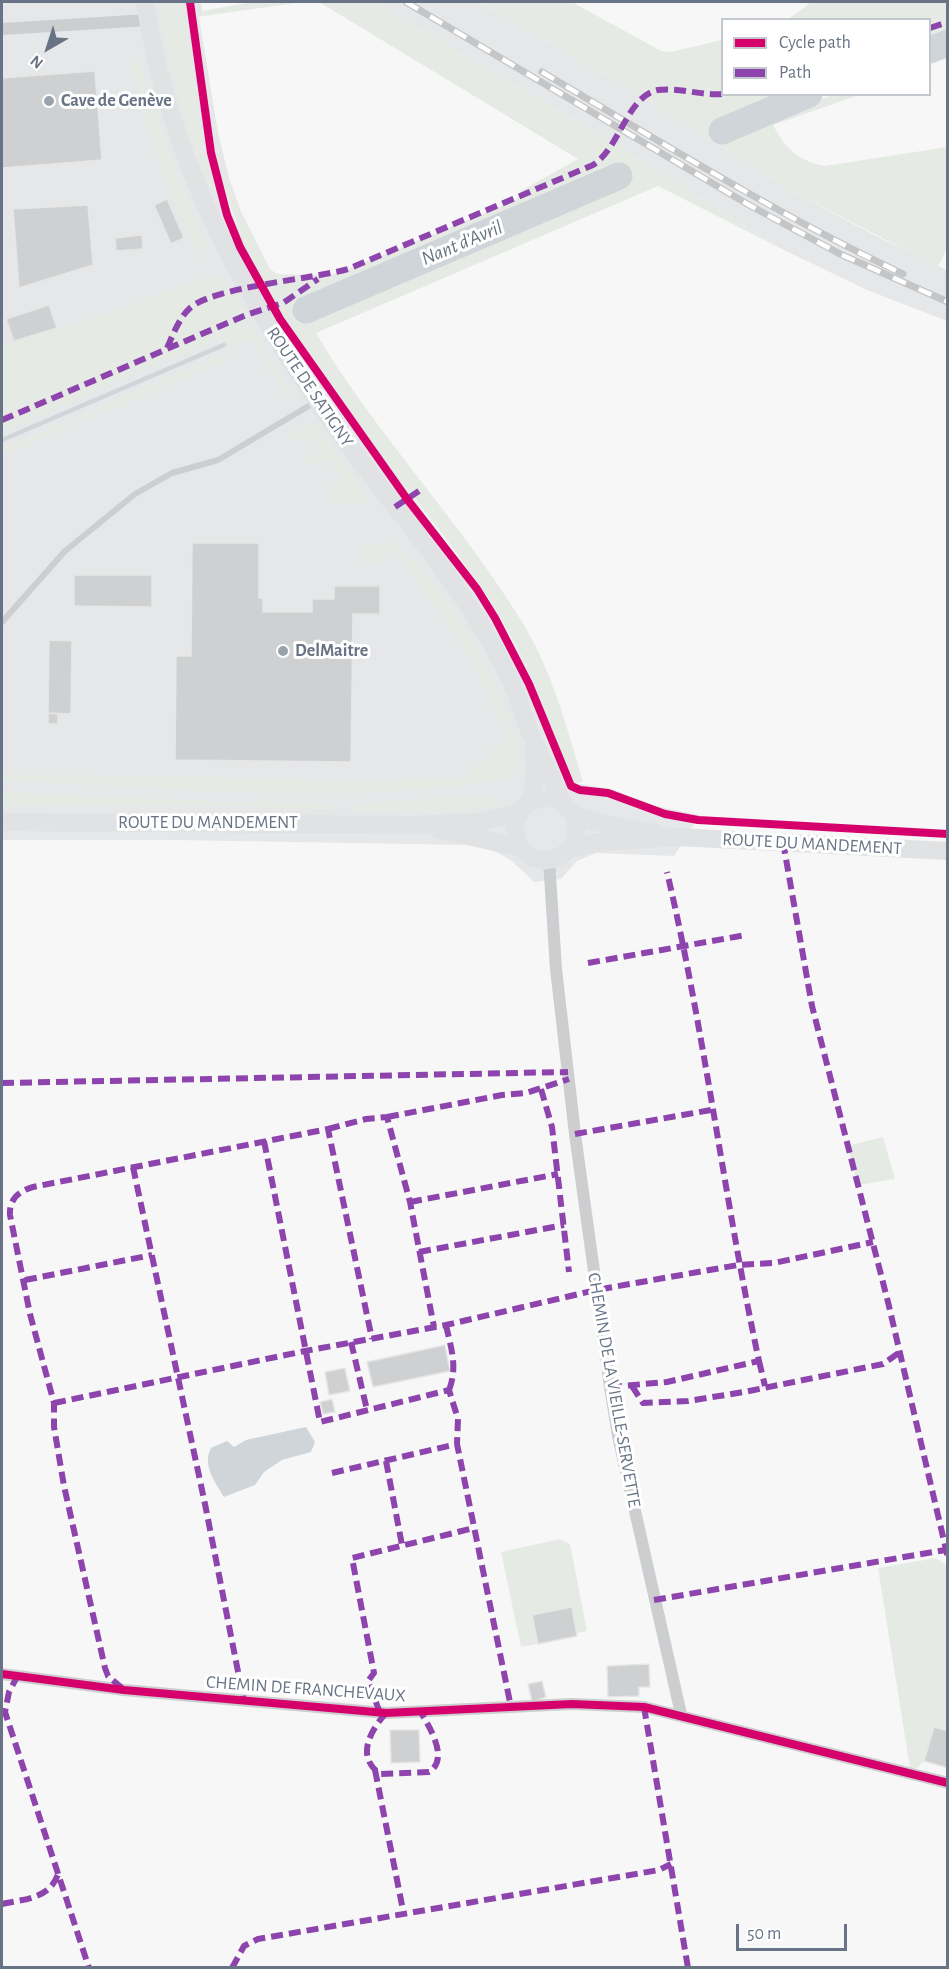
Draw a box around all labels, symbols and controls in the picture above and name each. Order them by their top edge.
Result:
north arrow [18,18,78,78]
legend [721,18,931,96]
text: Cycle path [779,34,851,52]
text: N [27,52,46,72]
text: Path [779,64,811,82]
place label: Cave de Genève [61,90,172,112]
marker: Cave de Genève [42,94,56,108]
water label: Nant d'Avril [418,215,506,271]
street label: ROUTE DE SATIGNY [262,323,358,451]
place label: DelMaitre [295,640,368,662]
marker: DelMaitre [276,644,290,658]
street label: ROUTE DU MANDEMENT [118,812,298,834]
street label: ROUTE DU MANDEMENT [722,829,902,859]
street label: CHEMIN DE LA VIEILLE-SERVETTE [583,1271,645,1509]
street label: CHEMIN DE FRANCHEVAUX [205,1671,407,1707]
scale bar [739,1912,850,1950]
text: 50 m [747,1925,781,1943]

